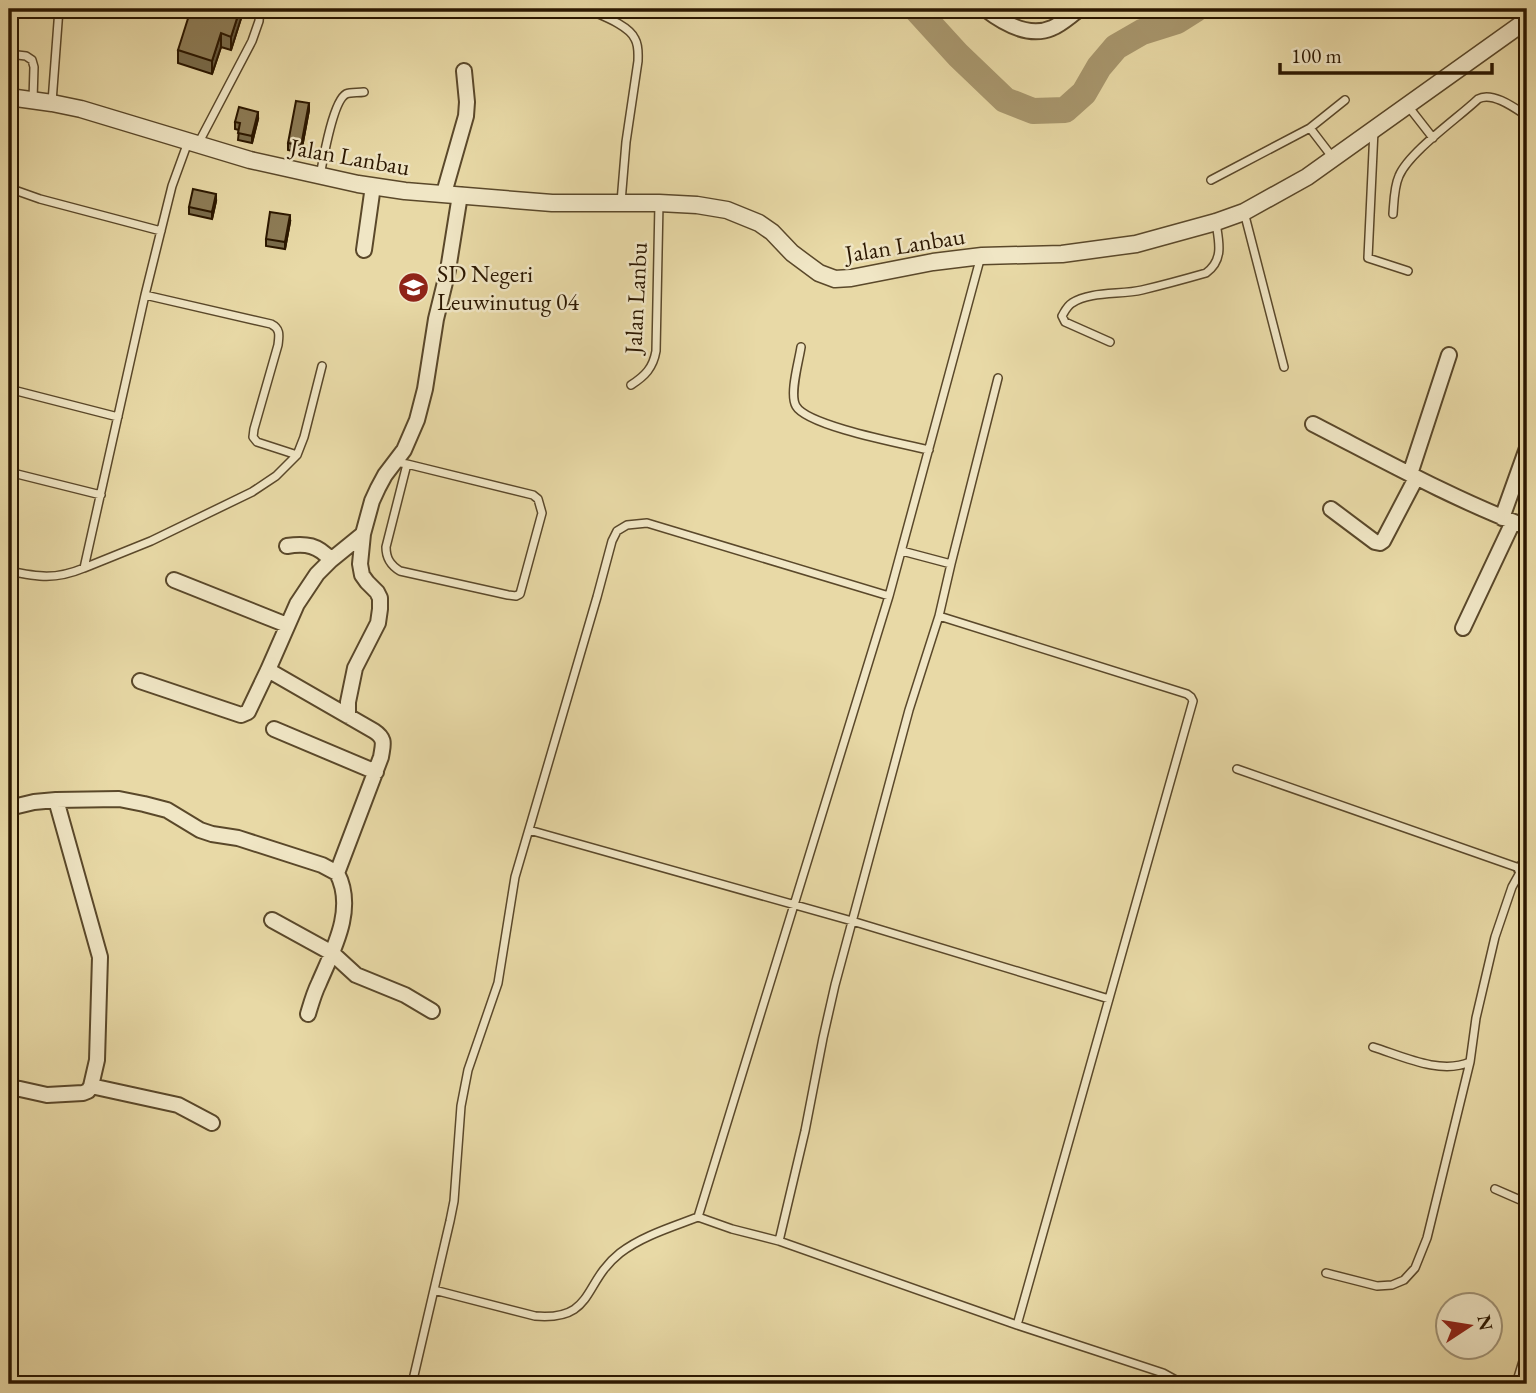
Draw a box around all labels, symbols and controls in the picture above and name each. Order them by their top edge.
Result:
scale bar [1280,32,1492,76]
text: 100 m [1291,42,1342,69]
street label: Jalan Lanbau [286,130,413,182]
street label: Jalan Lanbau [841,220,967,270]
street label: Jalan Lanbu [617,241,654,357]
place label: SD Negeri Leuwinutug 04 [437,258,580,317]
school or university icon: SD Negeri Leuwinutug 04 [397,271,431,305]
north arrow [1434,1292,1504,1362]
text: N [1471,1312,1499,1333]

